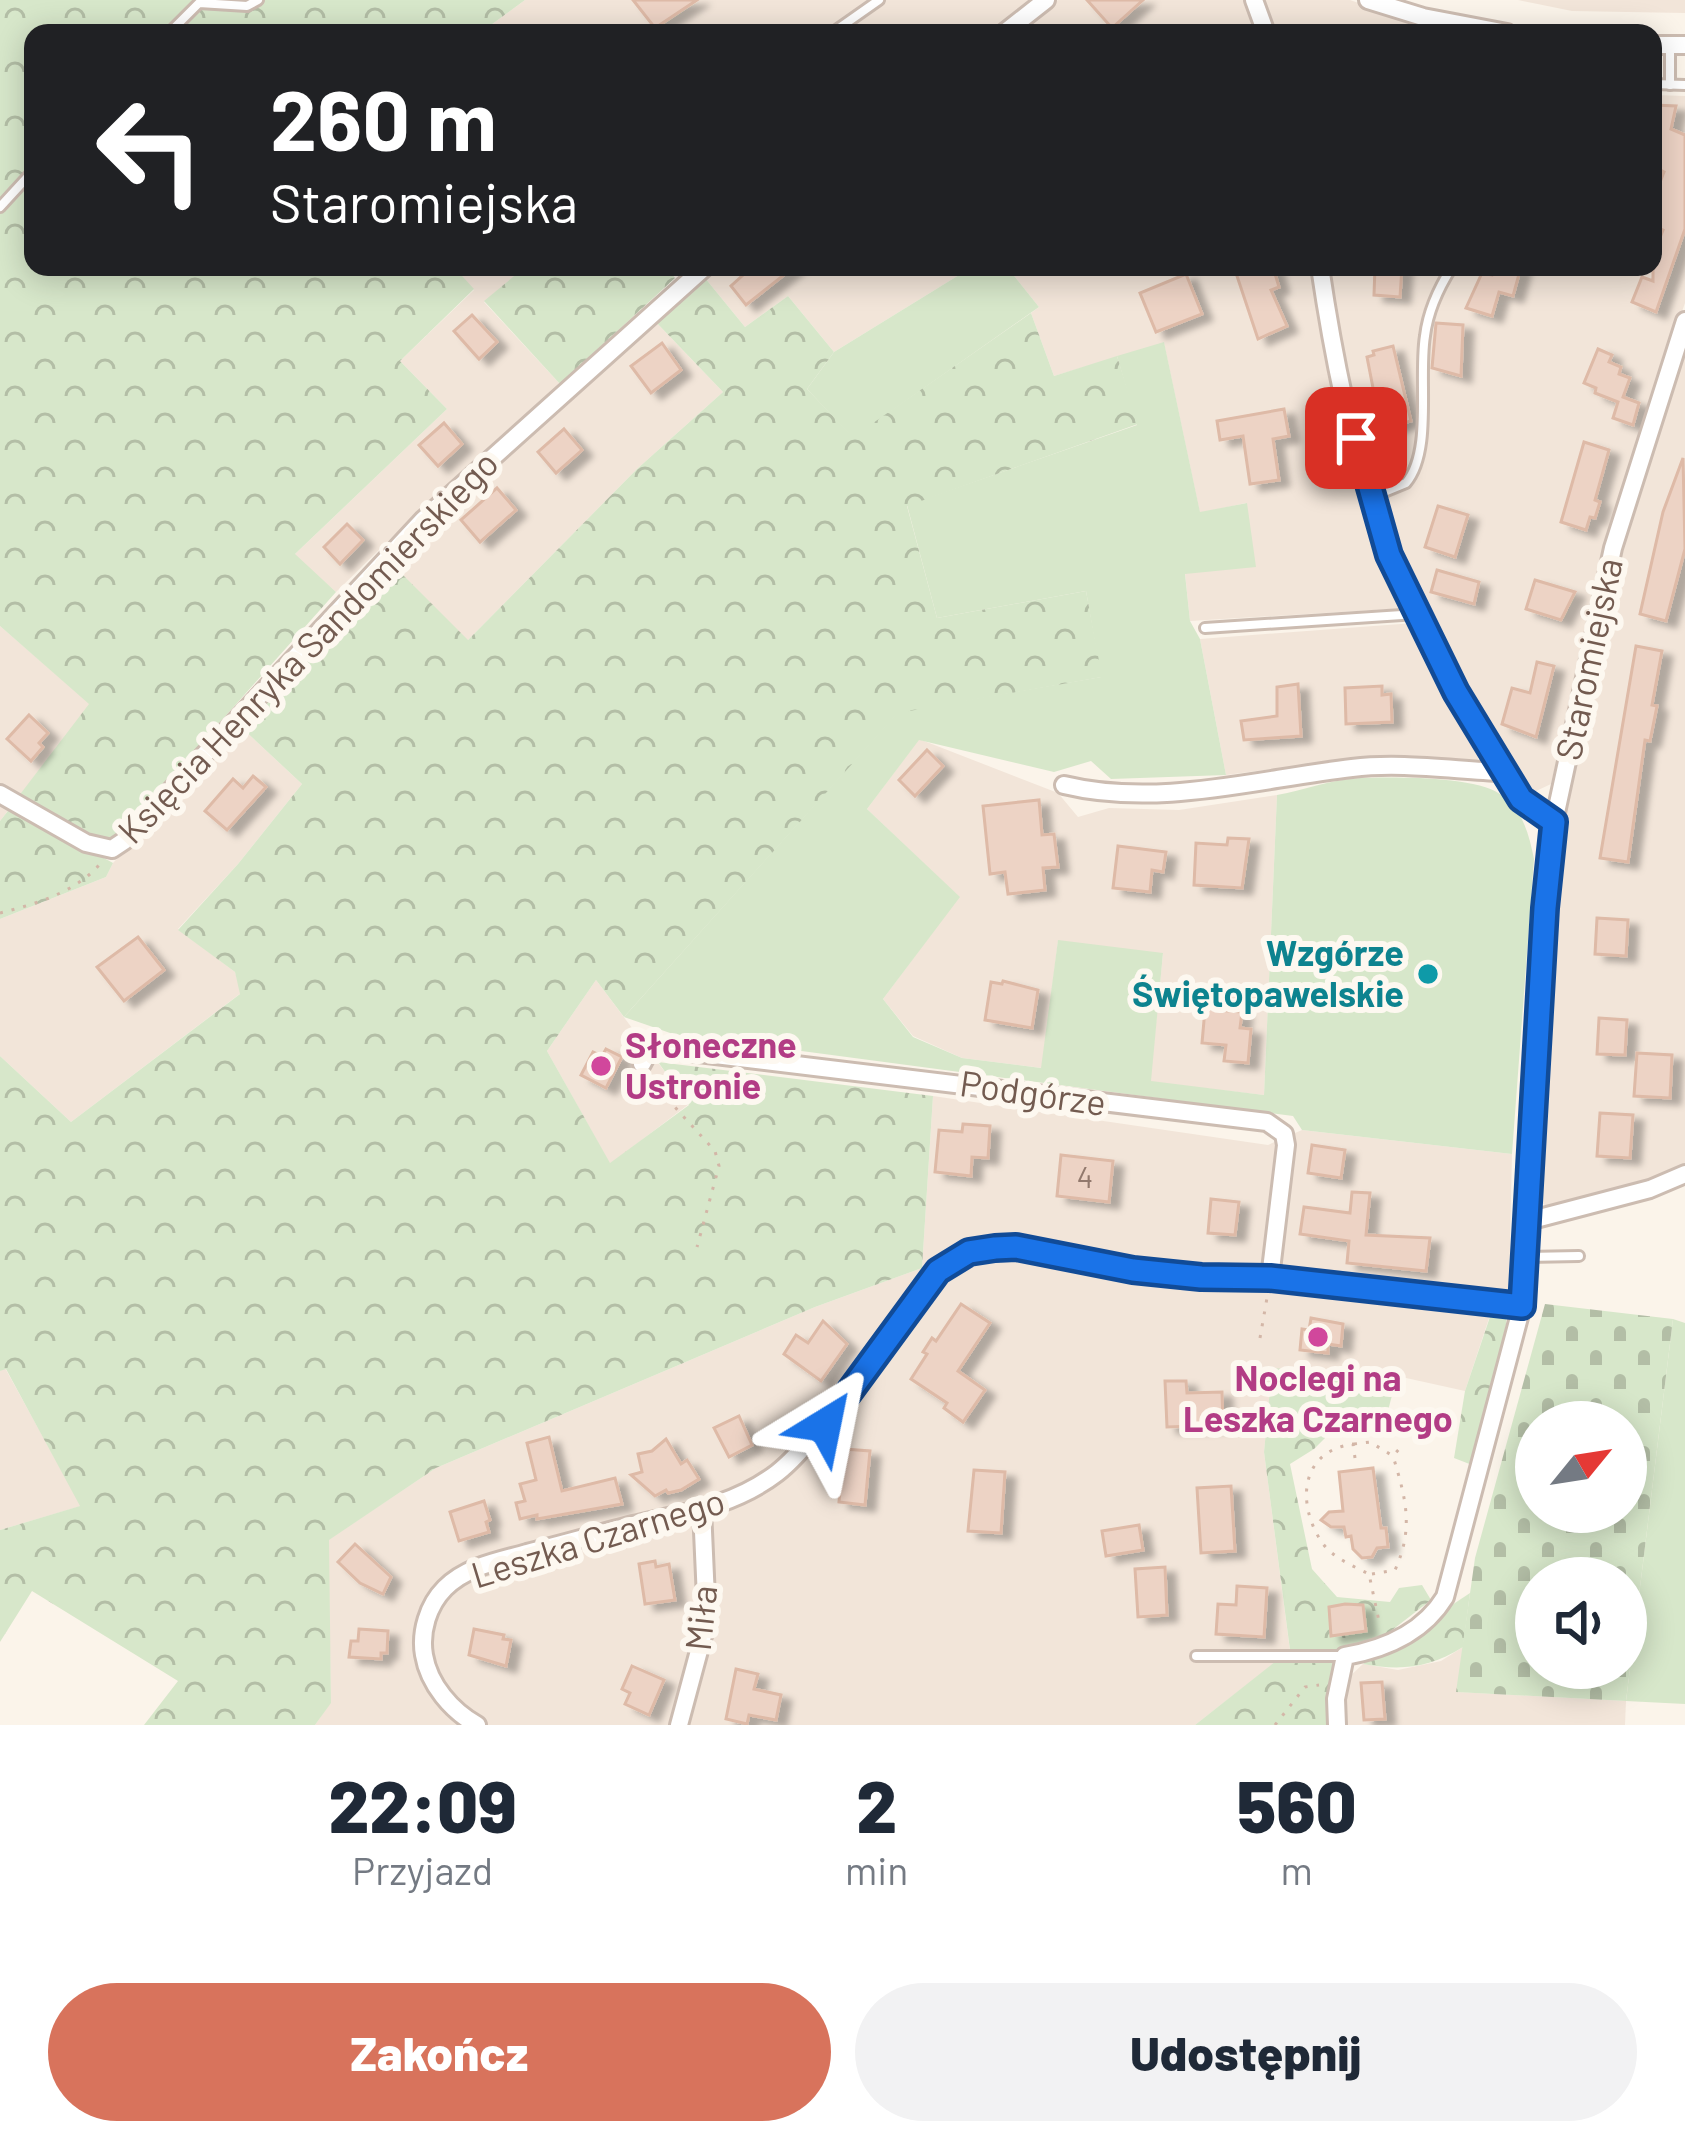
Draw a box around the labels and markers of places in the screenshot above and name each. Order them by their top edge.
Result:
pin [1305,387,1407,489]
place label: Wzgórze Świętopawelskie [1132,930,1404,1014]
marker: Wzgórze Świętopawelskie [1415,961,1441,987]
place label: Słoneczne Ustronie [625,1022,797,1106]
marker: Słoneczne Ustronie [588,1053,614,1079]
marker: Noclegi na Leszka Czarnego [1305,1324,1331,1350]
place label: Noclegi na Leszka Czarnego [1183,1355,1453,1439]

